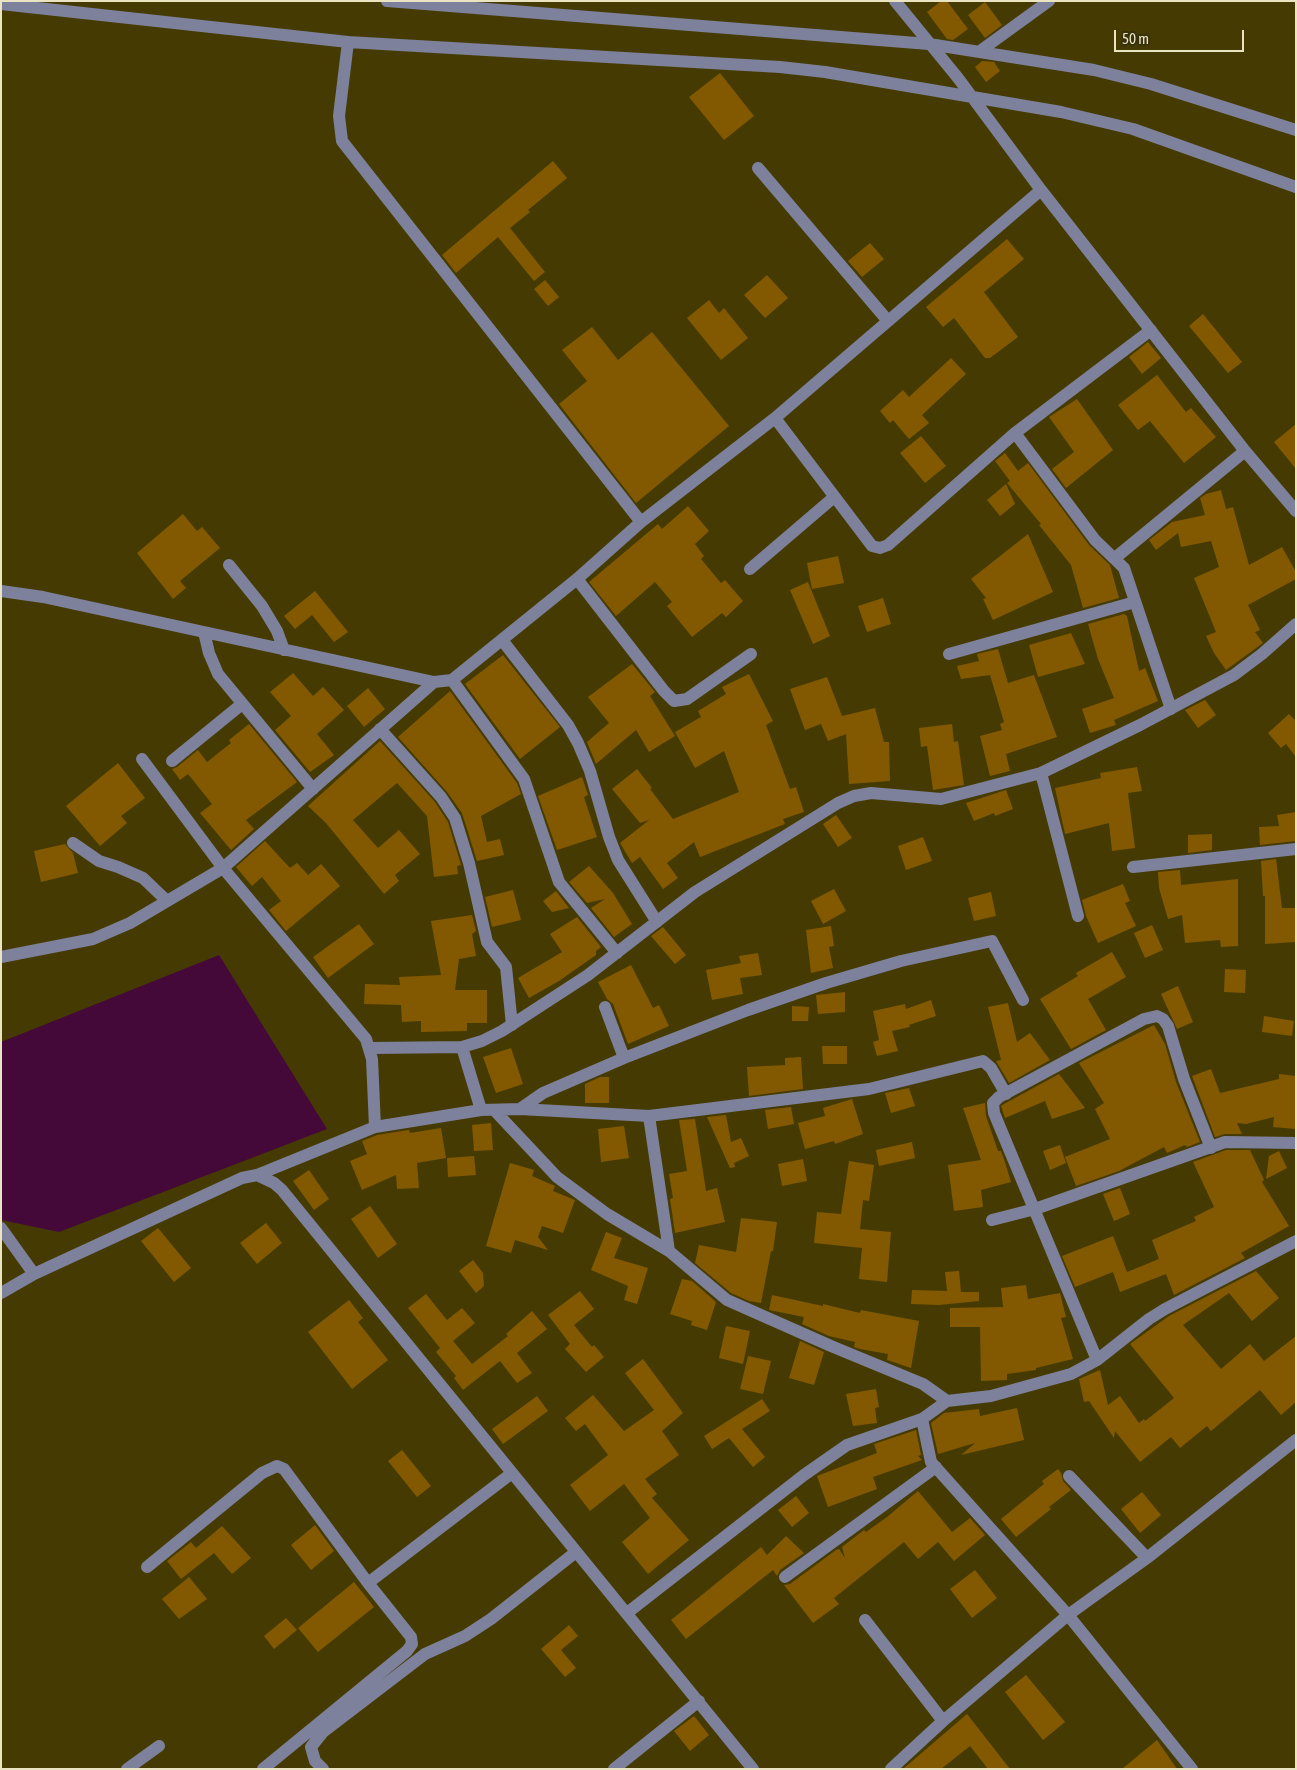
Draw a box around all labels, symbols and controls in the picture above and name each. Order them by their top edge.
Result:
scale bar [1117,20,1247,52]
text: 50 m [1122,30,1149,47]

